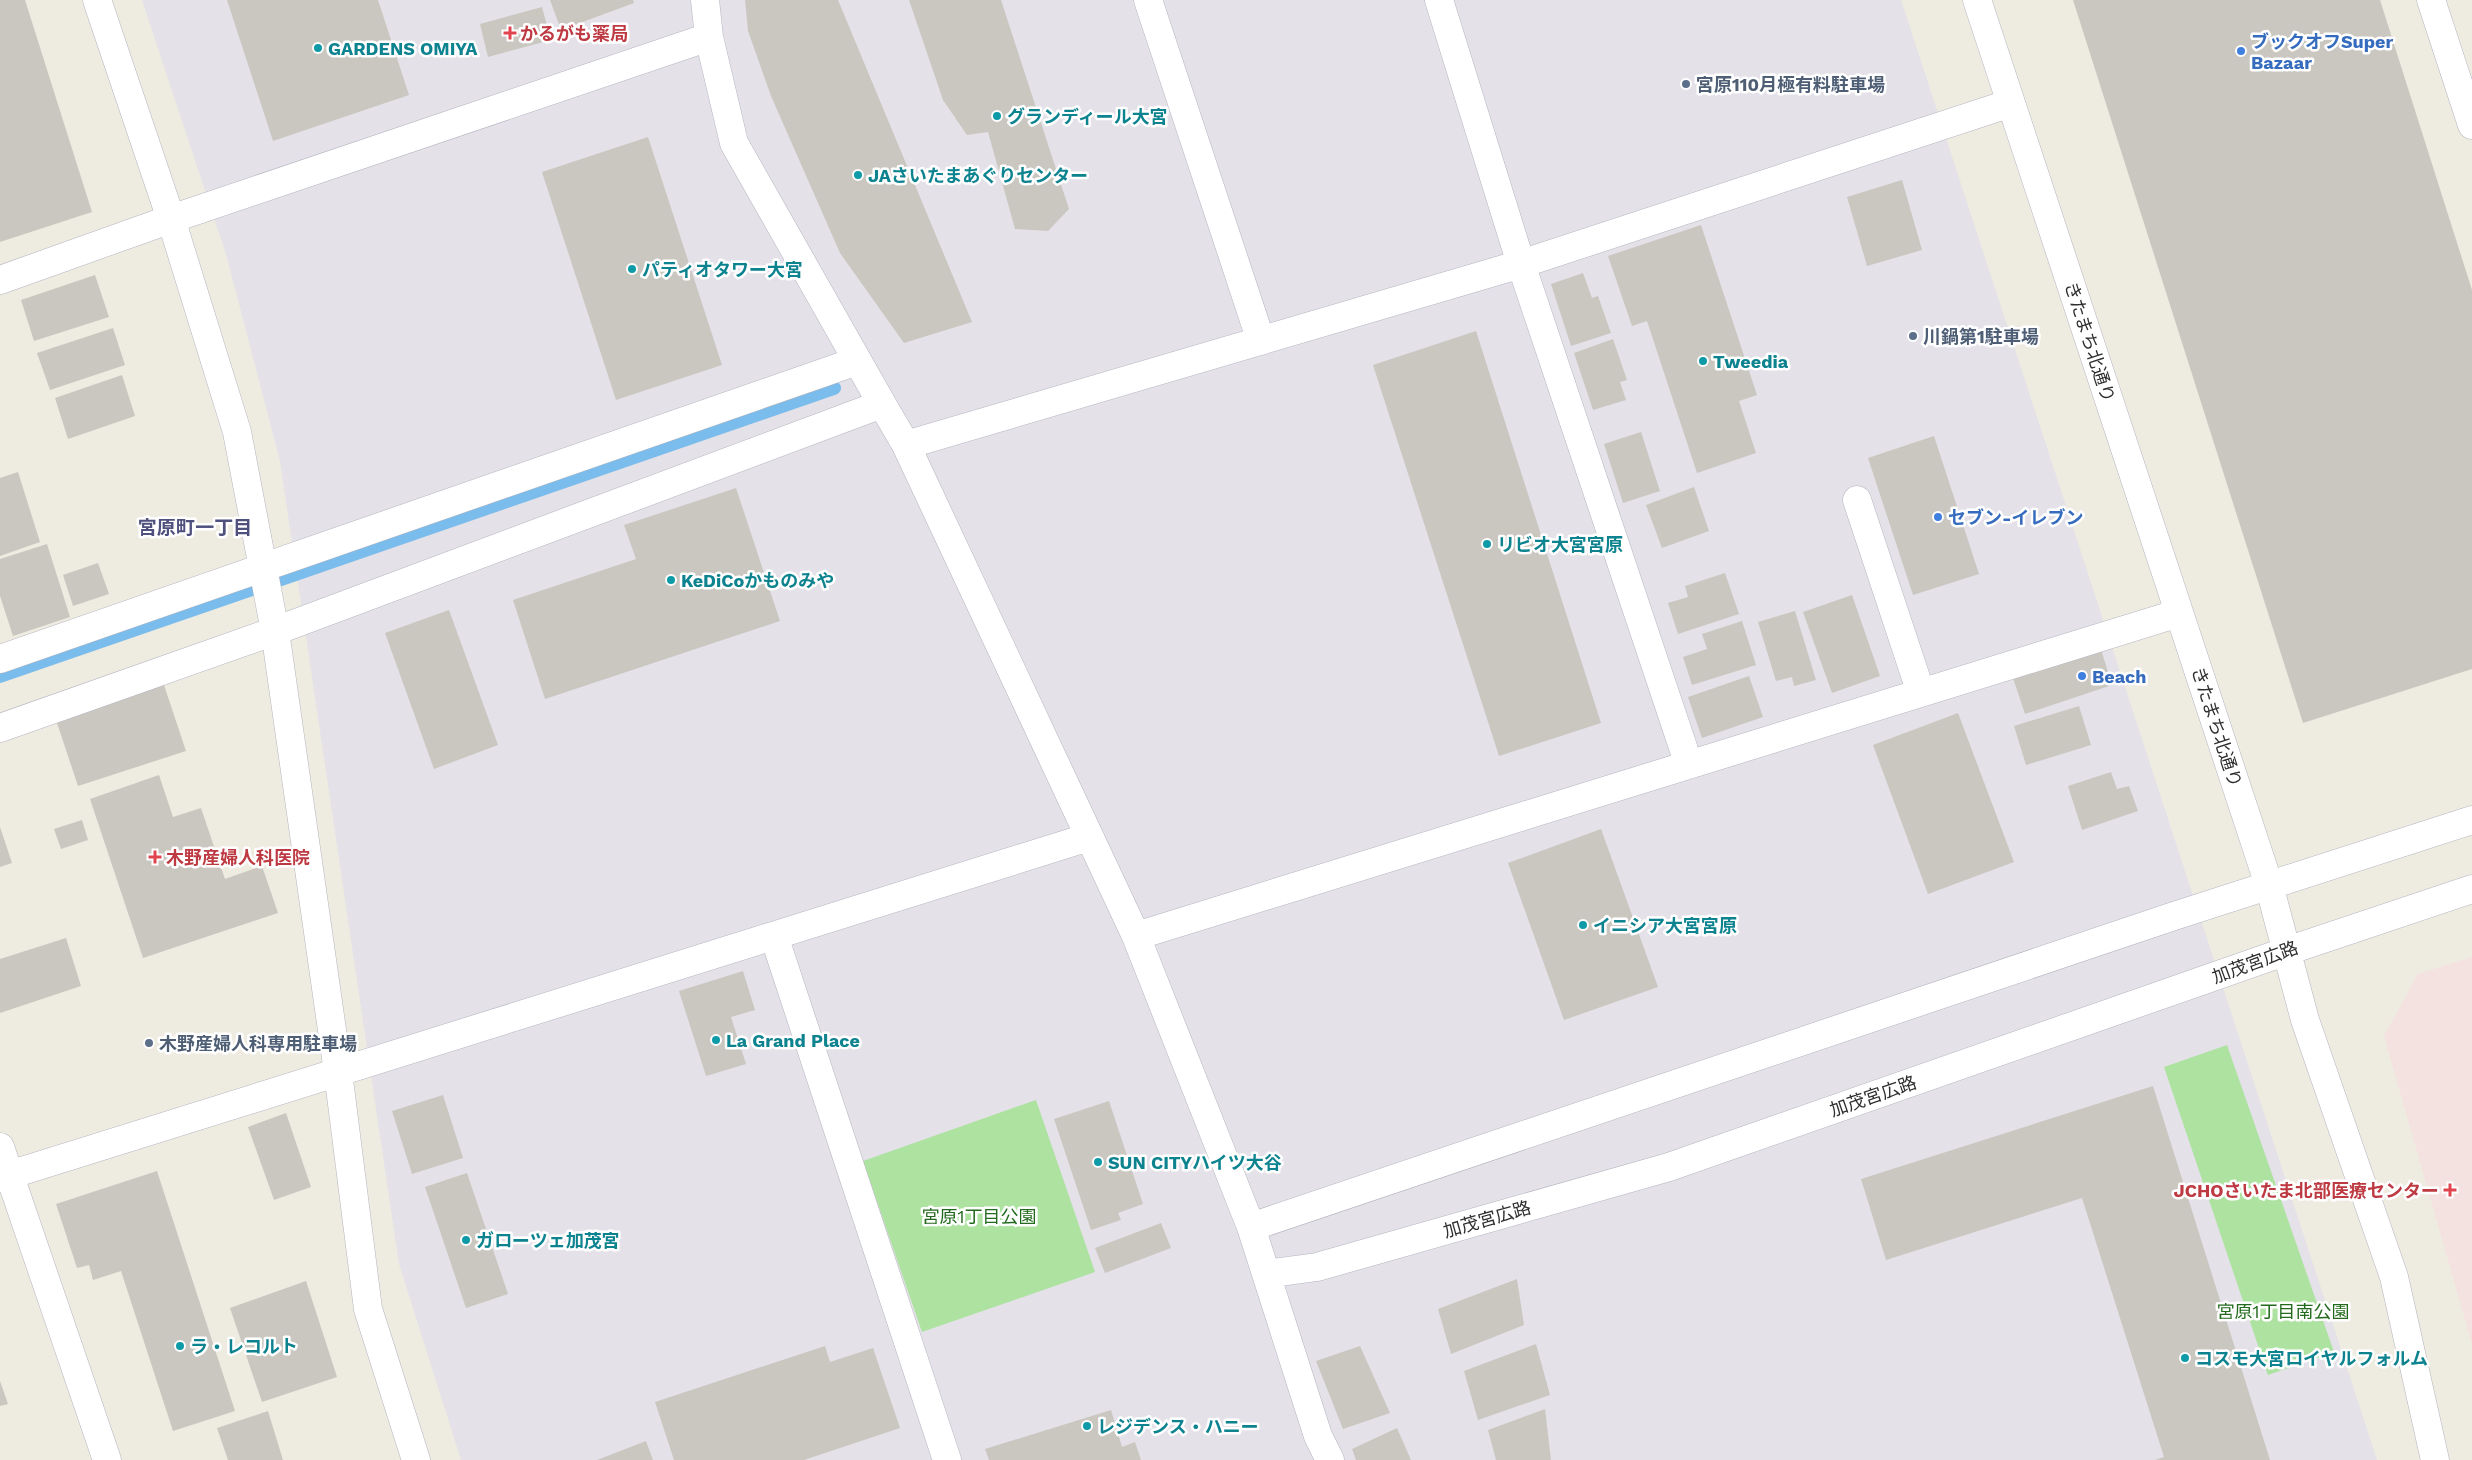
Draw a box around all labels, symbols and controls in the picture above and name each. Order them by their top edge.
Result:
place label: かるがも薬局 [520,23,628,44]
marker: かるがも薬局 [504,27,516,39]
place label: ブックオフSuper Bazaar [2251,31,2393,73]
place label: GARDENS OMIYA [328,38,478,59]
marker: GARDENS OMIYA [312,42,324,54]
marker: ブックオフSuper Bazaar [2235,45,2247,57]
place label: 宮原110月極有料駐車場 [1696,74,1885,95]
marker: 宮原110月極有料駐車場 [1680,78,1692,90]
place label: グランディール大宮 [1007,106,1168,127]
marker: グランディール大宮 [991,110,1003,122]
place label: JAさいたまあぐりセンター [868,165,1088,186]
marker: JAさいたまあぐりセンター [852,169,864,181]
place label: パティオタワー大宮 [642,259,803,280]
marker: パティオタワー大宮 [626,263,638,275]
street label: きたまち北通り [2061,279,2119,405]
place label: 川鍋第1駐車場 [1923,326,2039,347]
marker: 川鍋第1駐車場 [1907,330,1919,342]
place label: Tweedia [1713,351,1789,372]
marker: Tweedia [1697,355,1709,367]
place label: セブン-イレブン [1948,507,2084,528]
marker: セブン-イレブン [1932,511,1944,523]
district label: 宮原町一丁目 [138,516,252,539]
place label: リビオ大宮宮原 [1497,534,1623,555]
marker: リビオ大宮宮原 [1481,538,1493,550]
place label: KeDiCoかものみや [681,570,834,591]
marker: KeDiCoかものみや [665,574,677,586]
street label: きたまち北通り [2188,664,2246,790]
place label: Beach [2092,666,2146,687]
marker: Beach [2076,670,2088,682]
place label: 木野産婦人科医院 [166,847,310,868]
marker: 木野産婦人科医院 [148,850,162,864]
place label: イニシア大宮宮原 [1593,915,1737,936]
marker: イニシア大宮宮原 [1577,919,1589,931]
street label: 加茂宮広路 [2209,937,2301,987]
place label: La Grand Place [726,1030,860,1051]
place label: 木野産婦人科専用駐車場 [159,1033,357,1054]
marker: La Grand Place [710,1034,722,1046]
marker: 木野産婦人科専用駐車場 [143,1037,155,1049]
street label: 加茂宮広路 [1827,1071,1919,1121]
place label: SUN CITYハイツ大谷 [1108,1152,1282,1173]
marker: SUN CITYハイツ大谷 [1092,1156,1104,1168]
place label: JCHOさいたま北部医療センター [2174,1180,2439,1201]
marker: JCHOさいたま北部医療センター [2443,1183,2457,1197]
street label: 加茂宮広路 [1441,1197,1533,1241]
park label: 宮原1丁目公園 [921,1206,1037,1227]
place label: ガローツェ加茂宮 [476,1230,620,1251]
marker: ガローツェ加茂宮 [460,1234,472,1246]
park label: 宮原1丁目南公園 [2216,1301,2350,1322]
place label: ラ・レコルト [190,1336,298,1357]
marker: ラ・レコルト [174,1340,186,1352]
place label: コスモ大宮ロイヤルフォルム [2195,1348,2428,1369]
marker: コスモ大宮ロイヤルフォルム [2179,1352,2191,1364]
place label: レジデンス・ハニー [1097,1416,1259,1437]
marker: レジデンス・ハニー [1081,1420,1093,1432]

